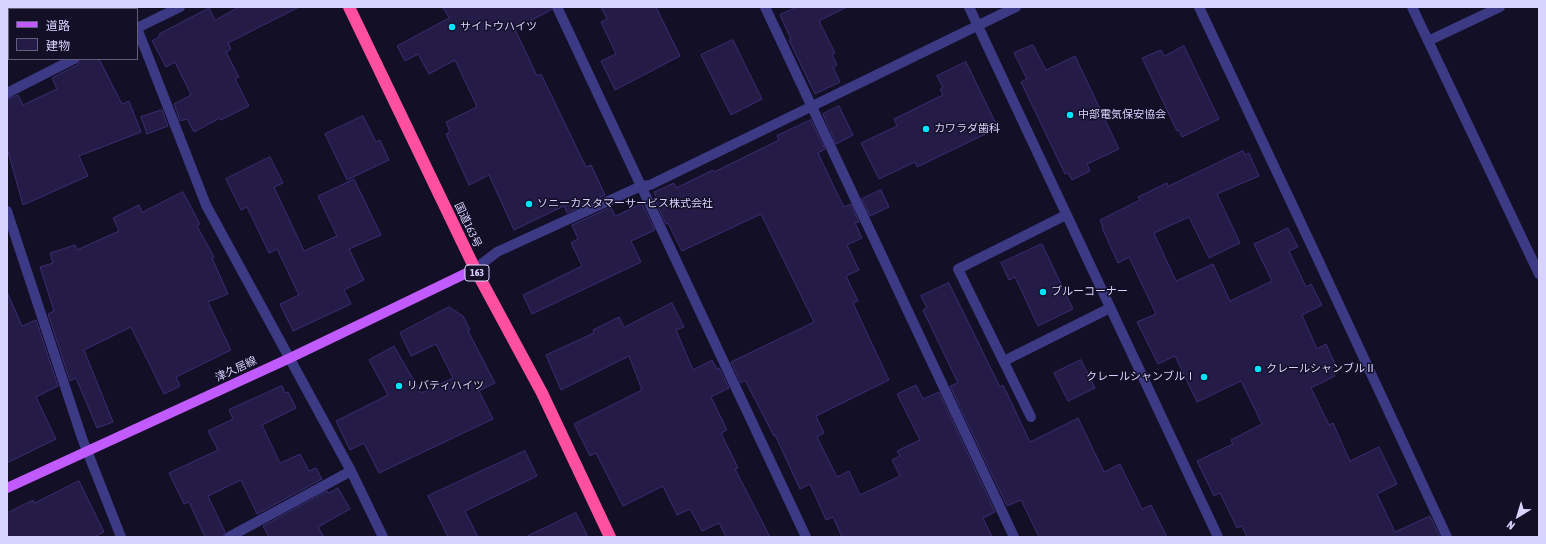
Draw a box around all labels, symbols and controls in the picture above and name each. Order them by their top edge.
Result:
legend [8,8,138,60]
text: 道路 [46,19,70,33]
place label: サイトウハイツ [460,20,537,34]
marker: サイトウハイツ [447,22,457,32]
text: 建物 [46,39,70,53]
place label: 中部電気保安協会 [1078,108,1166,122]
marker: 中部電気保安協会 [1065,110,1075,120]
place label: カワラダ歯科 [934,122,1000,136]
marker: カワラダ歯科 [921,124,931,134]
place label: ソニーカスタマーサービス株式会社 [537,197,713,211]
marker: ソニーカスタマーサービス株式会社 [524,199,534,209]
street label: 国道163号 [452,200,484,250]
road number: 163 [465,265,489,281]
place label: ブルーコーナー [1051,285,1128,299]
marker: ブルーコーナー [1038,287,1048,297]
street label: 津久居線 [213,354,259,384]
place label: クレールシャンブルⅡ [1266,362,1376,376]
marker: クレールシャンブルⅡ [1253,364,1263,374]
place label: クレールシャンブルⅠ [1086,370,1196,384]
marker: クレールシャンブルⅠ [1199,372,1209,382]
place label: リバティハイツ [407,379,484,393]
marker: リバティハイツ [394,381,404,391]
north arrow [1498,496,1538,536]
text: N [1504,519,1517,532]

